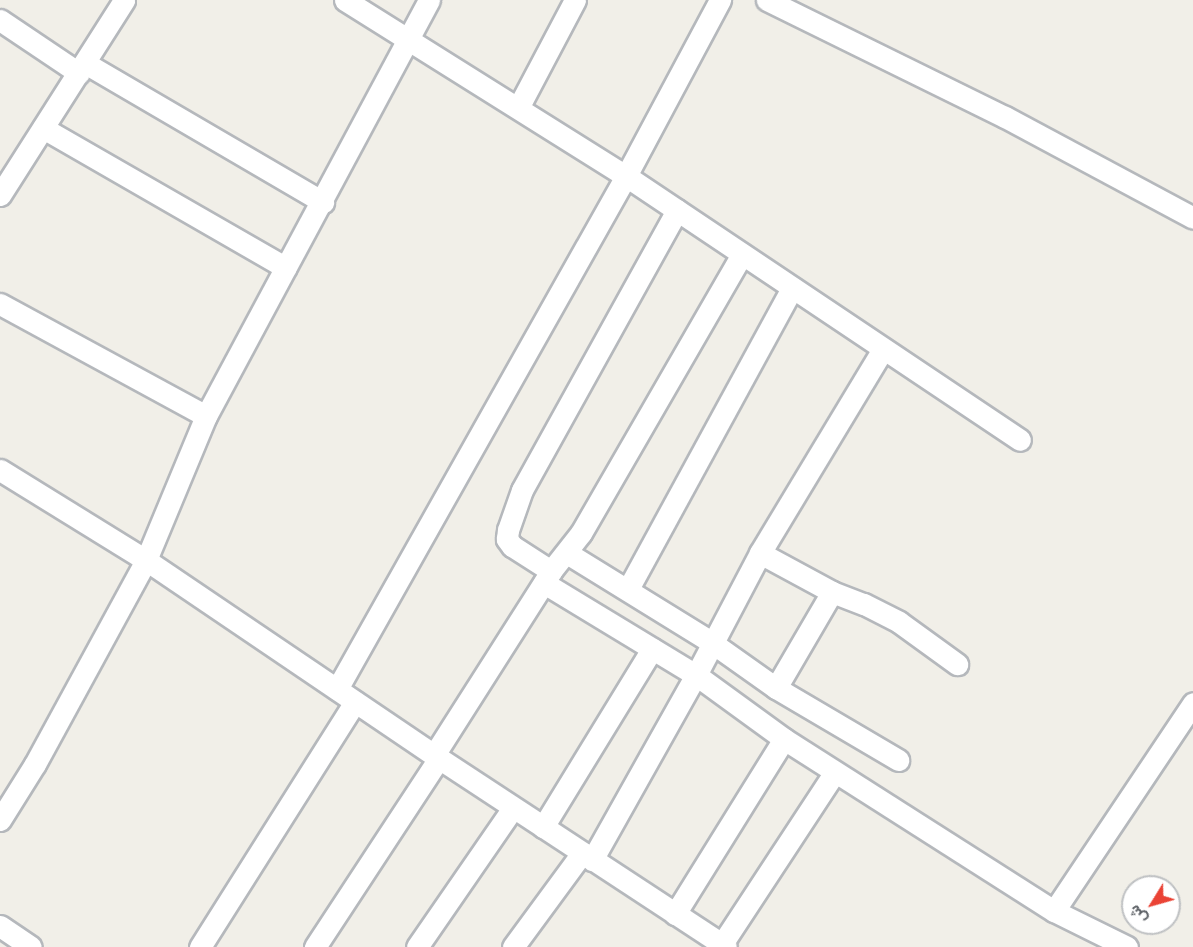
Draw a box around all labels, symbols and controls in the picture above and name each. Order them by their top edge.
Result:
north arrow [1121,875,1181,935]
text: ش [1124,902,1151,928]

